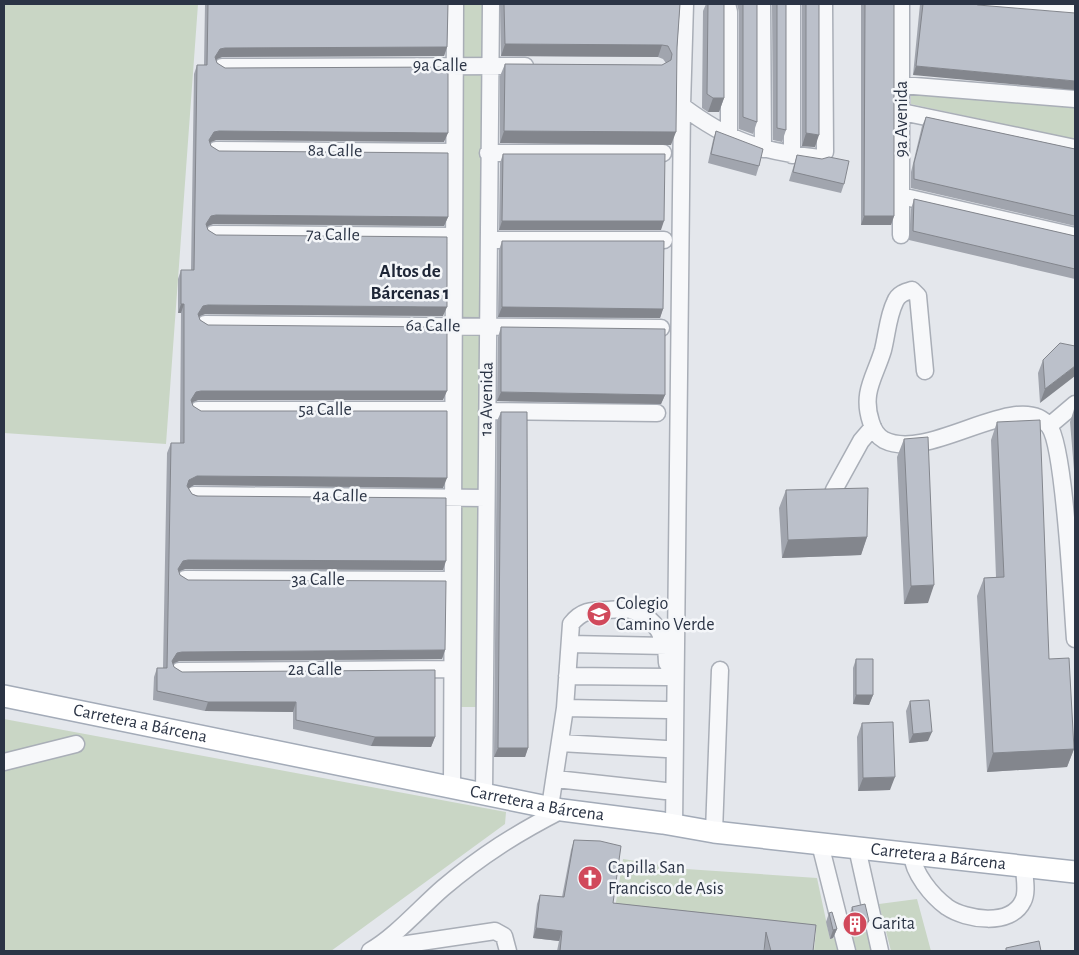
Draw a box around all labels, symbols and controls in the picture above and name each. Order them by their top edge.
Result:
street label: 9a Calle [413,57,467,75]
street label: 9a Avenida [893,81,911,157]
street label: 8a Calle [308,142,362,160]
street label: 7a Calle [306,226,360,244]
district label: Altos de Bárcenas 1 [370,262,450,303]
street label: 6a Calle [406,317,460,335]
street label: 1a Avenida [477,362,497,436]
street label: 5a Calle [298,401,352,419]
street label: 4a Calle [312,487,368,505]
street label: 3a Calle [291,571,345,589]
place label: Colegio Camino Verde [616,595,714,634]
school or university icon: Colegio Camino Verde [586,601,612,627]
street label: 2a Calle [288,661,342,679]
street label: Carretera a Bárcena [72,701,209,746]
street label: Carretera a Bárcena [469,782,605,824]
street label: Carretera a Bárcena [870,840,1007,873]
place label: Capilla San Francisco de Asis [608,859,724,898]
church icon: Capilla San Francisco de Asis [577,865,603,891]
building icon: Garita [842,911,868,937]
place label: Garita [872,915,915,933]

